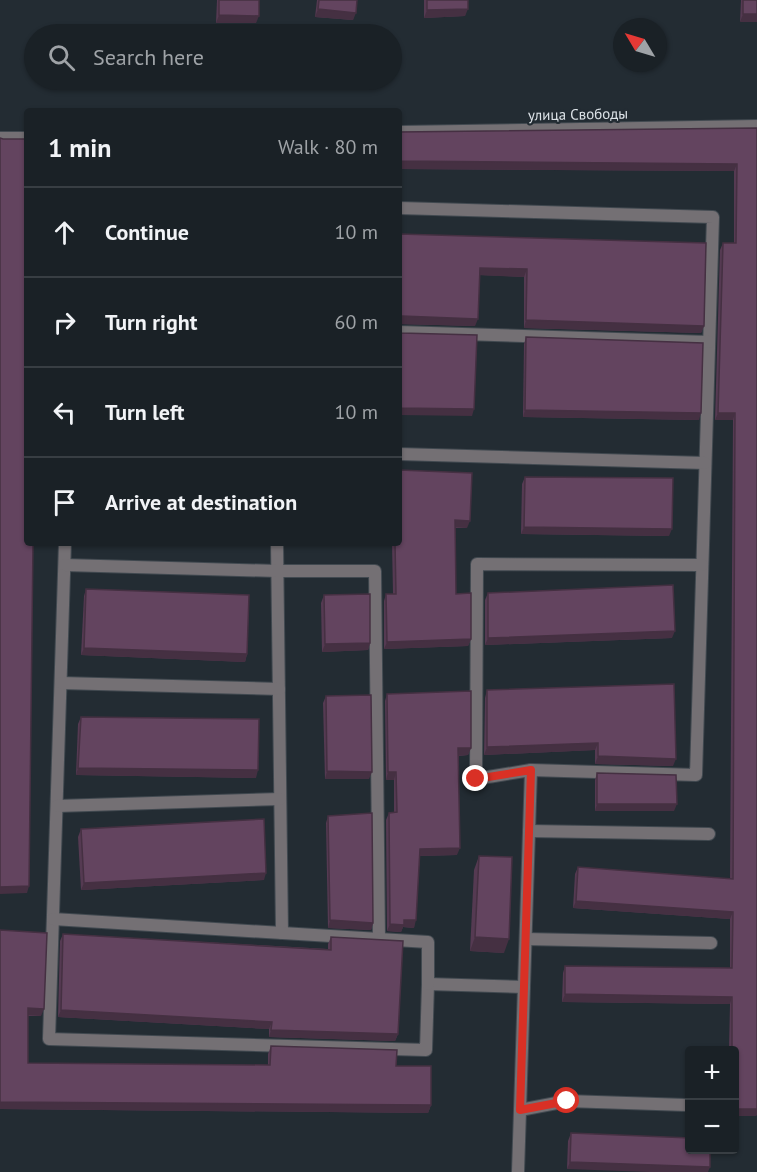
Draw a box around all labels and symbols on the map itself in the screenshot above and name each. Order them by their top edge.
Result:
north arrow [613,18,667,72]
street label: улица Свободы [528,104,628,124]
route end [462,765,488,791]
route start [553,1087,579,1113]

